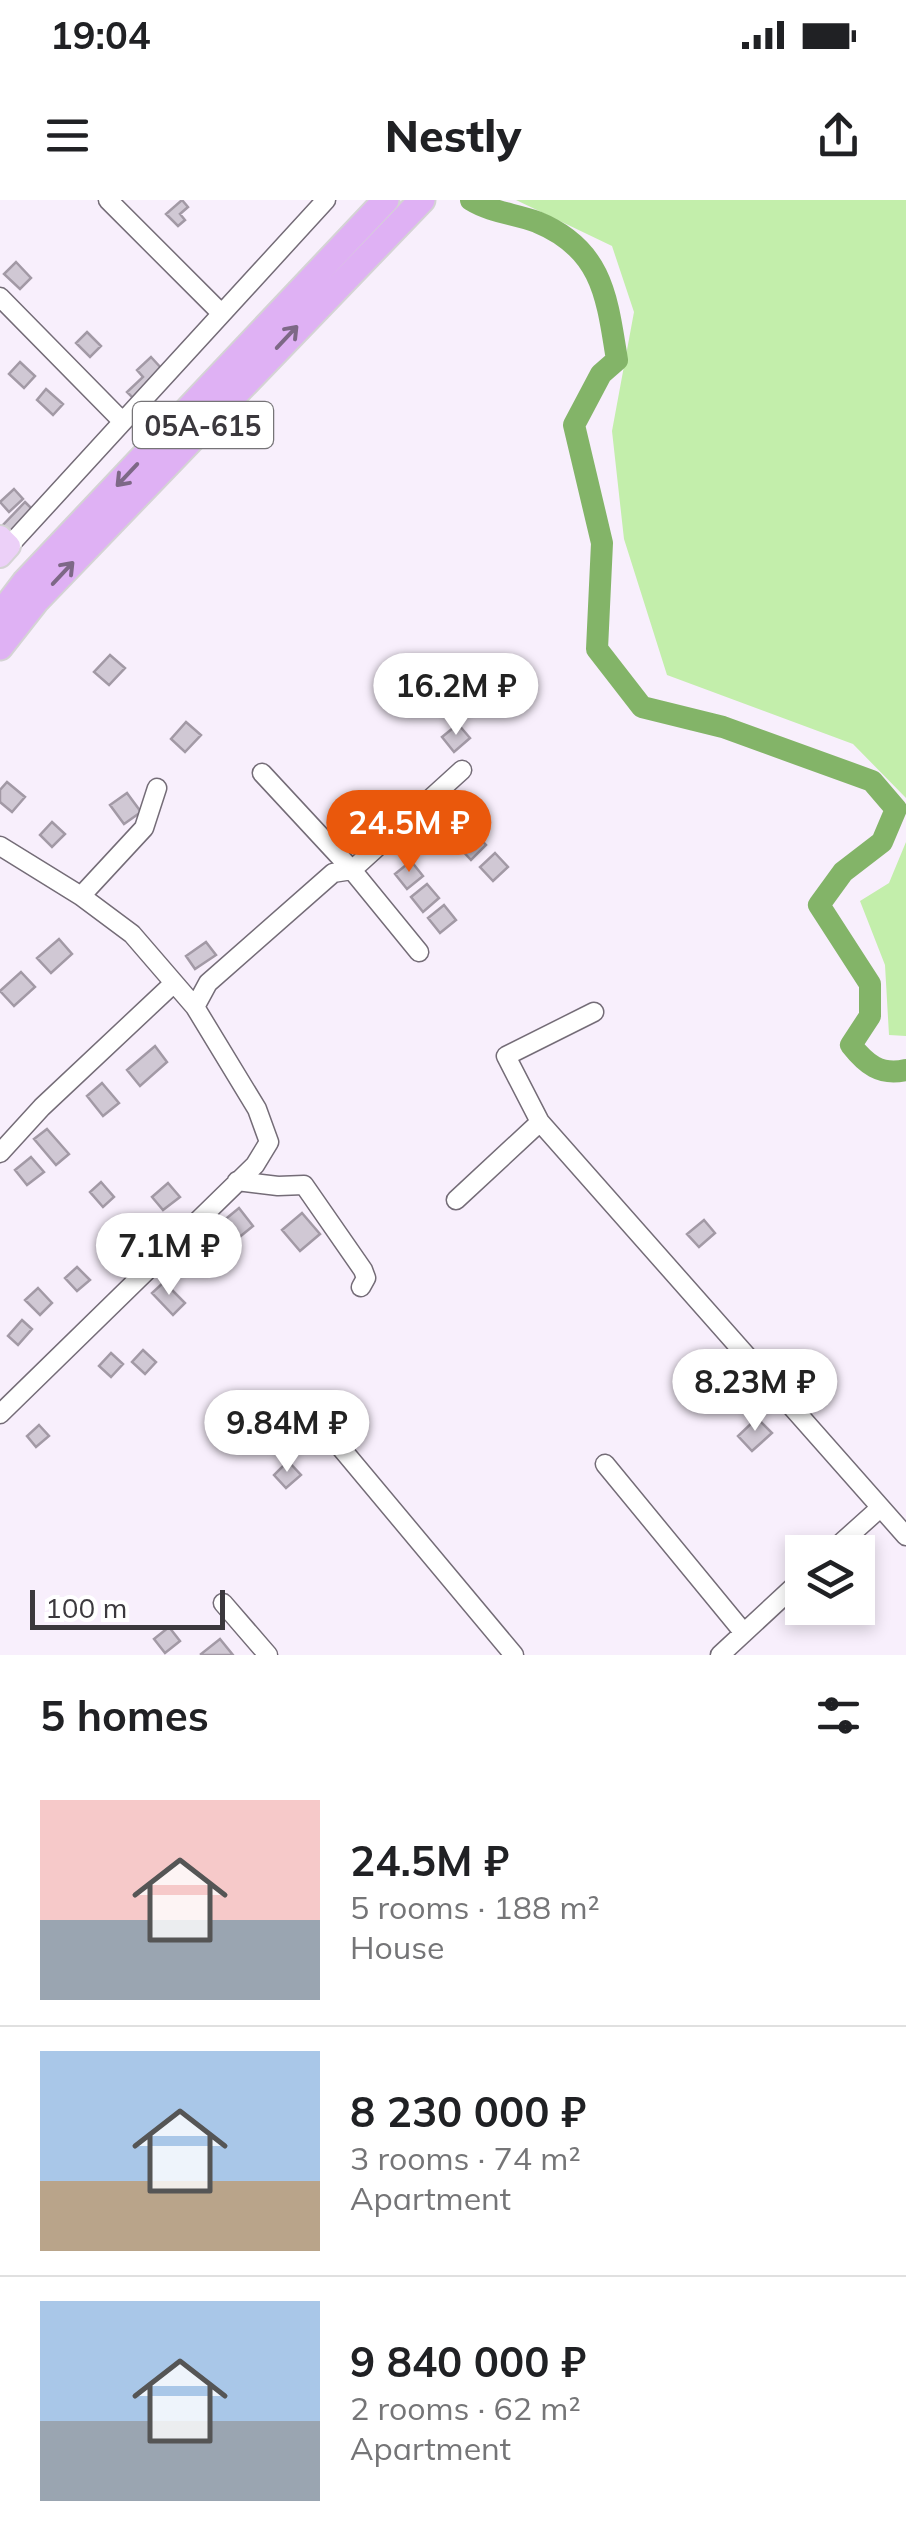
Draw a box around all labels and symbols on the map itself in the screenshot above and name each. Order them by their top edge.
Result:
one-way arrow [274,325,298,350]
road number: 05А-615 [133,402,273,448]
one-way arrow [116,462,139,487]
one-way arrow [51,561,74,586]
pin: 16.2M ₽ [364,653,548,738]
pin: 24.5M ₽ [317,790,501,875]
pin: 7.1M ₽ [88,1213,250,1298]
pin: 8.23M ₽ [663,1349,847,1434]
pin: 9.84M ₽ [195,1390,379,1475]
scale bar [30,1585,225,1630]

